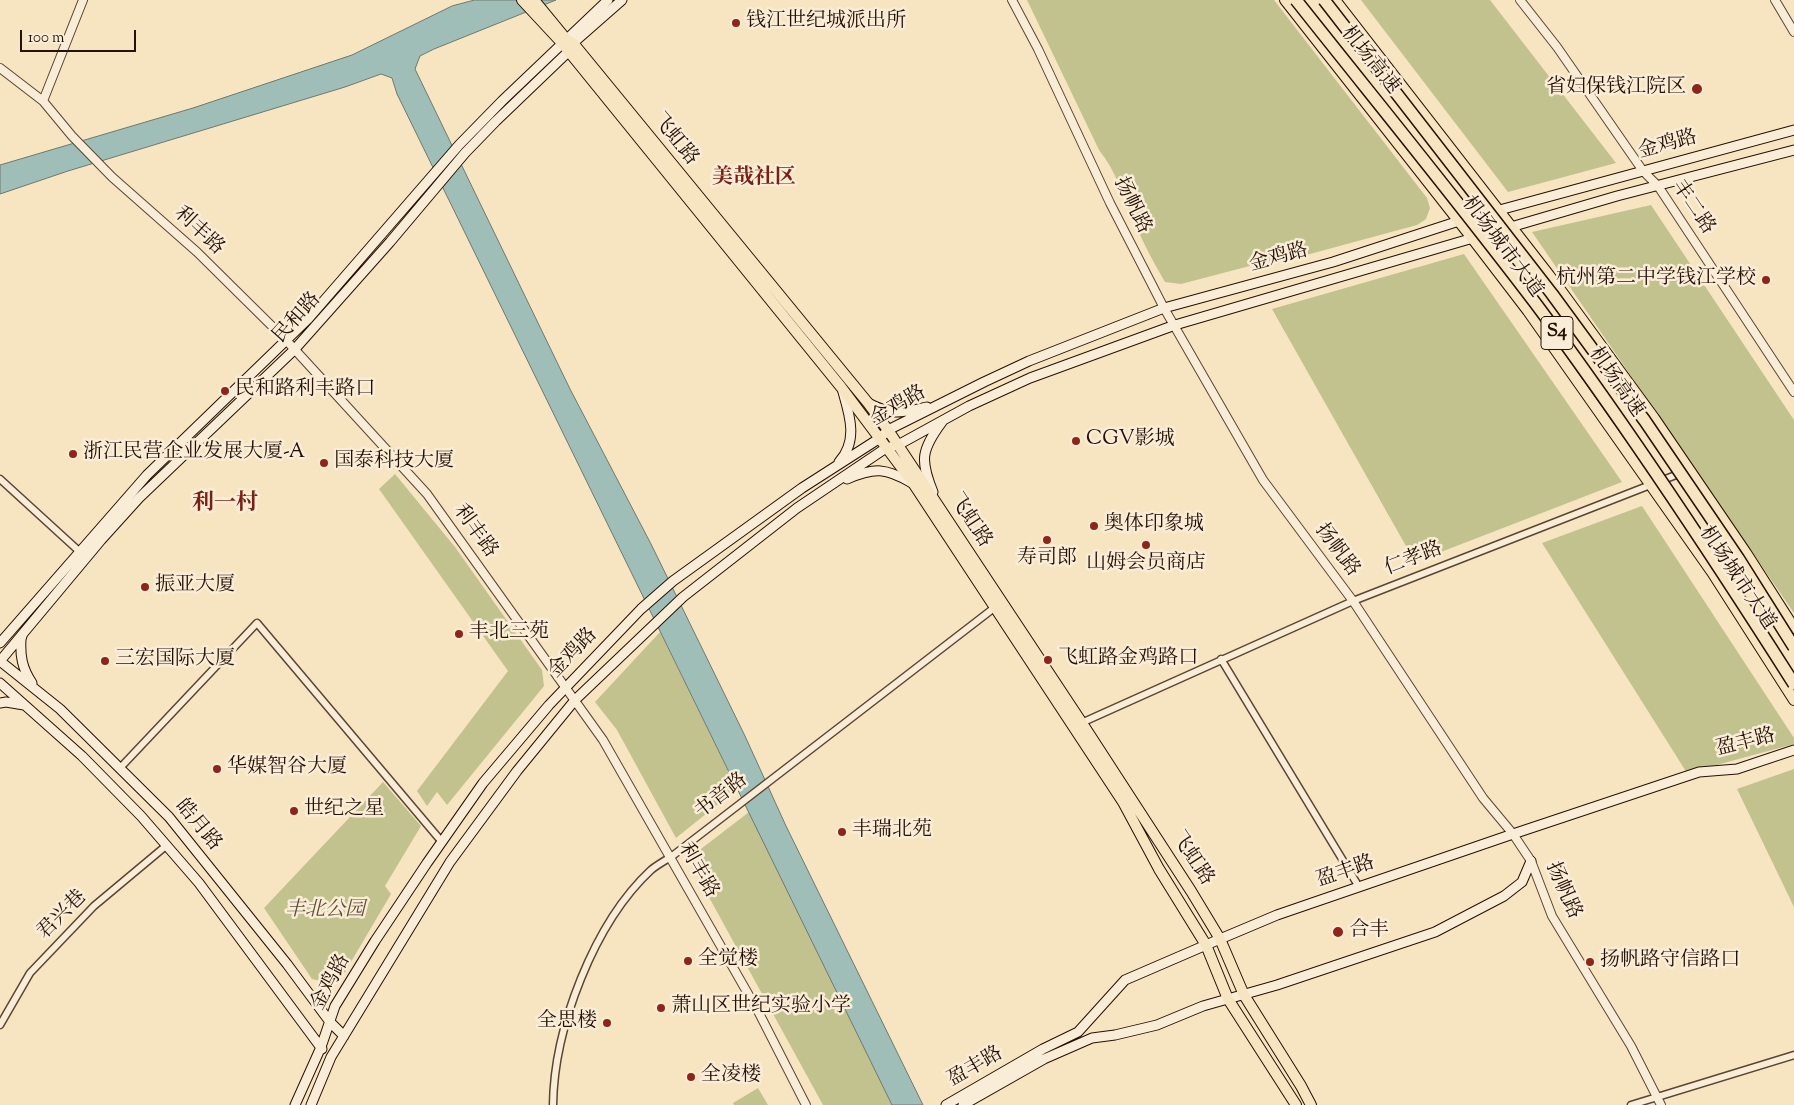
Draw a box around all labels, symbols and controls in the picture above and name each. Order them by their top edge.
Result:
place label: 钱江世纪城派出所 [746,11,906,35]
marker: 钱江世纪城派出所 [730,17,742,29]
scale bar [22,20,139,52]
street label: 机场高速 [1335,22,1403,100]
text: 100 m [28,28,64,49]
place label: 省妇保钱江院区 [1546,77,1686,101]
marker: 省妇保钱江院区 [1690,82,1704,96]
street label: 飞虹路 [646,109,702,171]
street label: 金鸡路 [1636,127,1700,165]
district label: 美哉社区 [712,166,796,192]
street label: 扬帆路 [1107,174,1155,238]
street label: 丰二路 [1665,176,1719,240]
street label: 机场城市大道 [1455,193,1547,303]
street label: 利丰路 [168,203,228,261]
street label: 金鸡路 [1247,240,1311,278]
place label: 杭州第二中学钱江学校 [1556,268,1756,292]
marker: 杭州第二中学钱江学校 [1760,274,1772,286]
street label: 民和路 [269,289,327,349]
road number: S4 [1541,316,1573,349]
street label: 机场高速 [1582,343,1648,423]
place label: 民和路利丰路口 [235,379,375,403]
street label: 金鸡路 [867,382,931,432]
marker: 民和路利丰路口 [219,385,231,397]
place label: CGV影城 [1086,429,1175,453]
marker: CGV影城 [1070,435,1082,447]
place label: 浙江民营企业发展大厦-A [83,442,305,466]
marker: 浙江民营企业发展大厦-A [67,448,79,460]
place label: 国泰科技大厦 [334,451,454,475]
marker: 国泰科技大厦 [318,457,330,469]
street label: 飞虹路 [943,489,995,553]
district label: 利一村 [192,492,258,518]
street label: 利丰路 [447,501,501,563]
place label: 奥体印象城 [1104,514,1204,538]
marker: 奥体印象城 [1088,520,1100,532]
street label: 扬帆路 [1308,520,1364,582]
street label: 机场城市大道 [1693,523,1779,635]
marker: 寿司郎 [1041,534,1053,546]
street label: 仁孝路 [1382,538,1446,582]
marker: 山姆会员商店 [1140,539,1152,551]
place label: 寿司郎 [1017,548,1077,572]
place label: 山姆会员商店 [1086,553,1206,577]
place label: 振亚大厦 [155,575,235,599]
marker: 振亚大厦 [139,581,151,593]
place label: 丰北三苑 [469,622,549,646]
street label: 金鸡路 [545,624,603,684]
marker: 丰北三苑 [453,628,465,640]
place label: 飞虹路金鸡路口 [1058,648,1198,672]
place label: 三宏国际大厦 [115,649,235,673]
marker: 飞虹路金鸡路口 [1042,654,1054,666]
marker: 三宏国际大厦 [99,655,111,667]
street label: 盈丰路 [1714,725,1778,763]
place label: 华媒智谷大厦 [227,757,347,781]
marker: 华媒智谷大厦 [211,763,223,775]
street label: 书音路 [691,769,753,825]
street label: 皓月路 [169,795,225,857]
place label: 世纪之星 [304,799,384,823]
marker: 世纪之星 [288,805,300,817]
place label: 丰瑞北苑 [852,820,932,844]
marker: 丰瑞北苑 [836,826,848,838]
street label: 飞虹路 [1165,827,1217,891]
street label: 利丰路 [672,839,722,903]
street label: 盈丰路 [1314,852,1378,894]
street label: 扬帆路 [1539,859,1585,923]
street label: 君兴巷 [33,886,93,946]
park label: 丰北公园 [285,900,365,924]
place label: 合丰 [1349,920,1389,944]
marker: 合丰 [1331,925,1345,939]
place label: 全觉楼 [698,949,758,973]
place label: 扬帆路守信路口 [1600,950,1740,974]
street label: 金鸡路 [307,951,357,1015]
marker: 全觉楼 [682,955,694,967]
marker: 扬帆路守信路口 [1584,956,1596,968]
place label: 萧山区世纪实验小学 [671,996,851,1020]
marker: 萧山区世纪实验小学 [655,1002,667,1014]
place label: 全思楼 [537,1011,597,1035]
marker: 全思楼 [601,1017,613,1029]
street label: 盈丰路 [944,1043,1008,1093]
place label: 全凌楼 [701,1065,761,1089]
marker: 全凌楼 [685,1071,697,1083]

